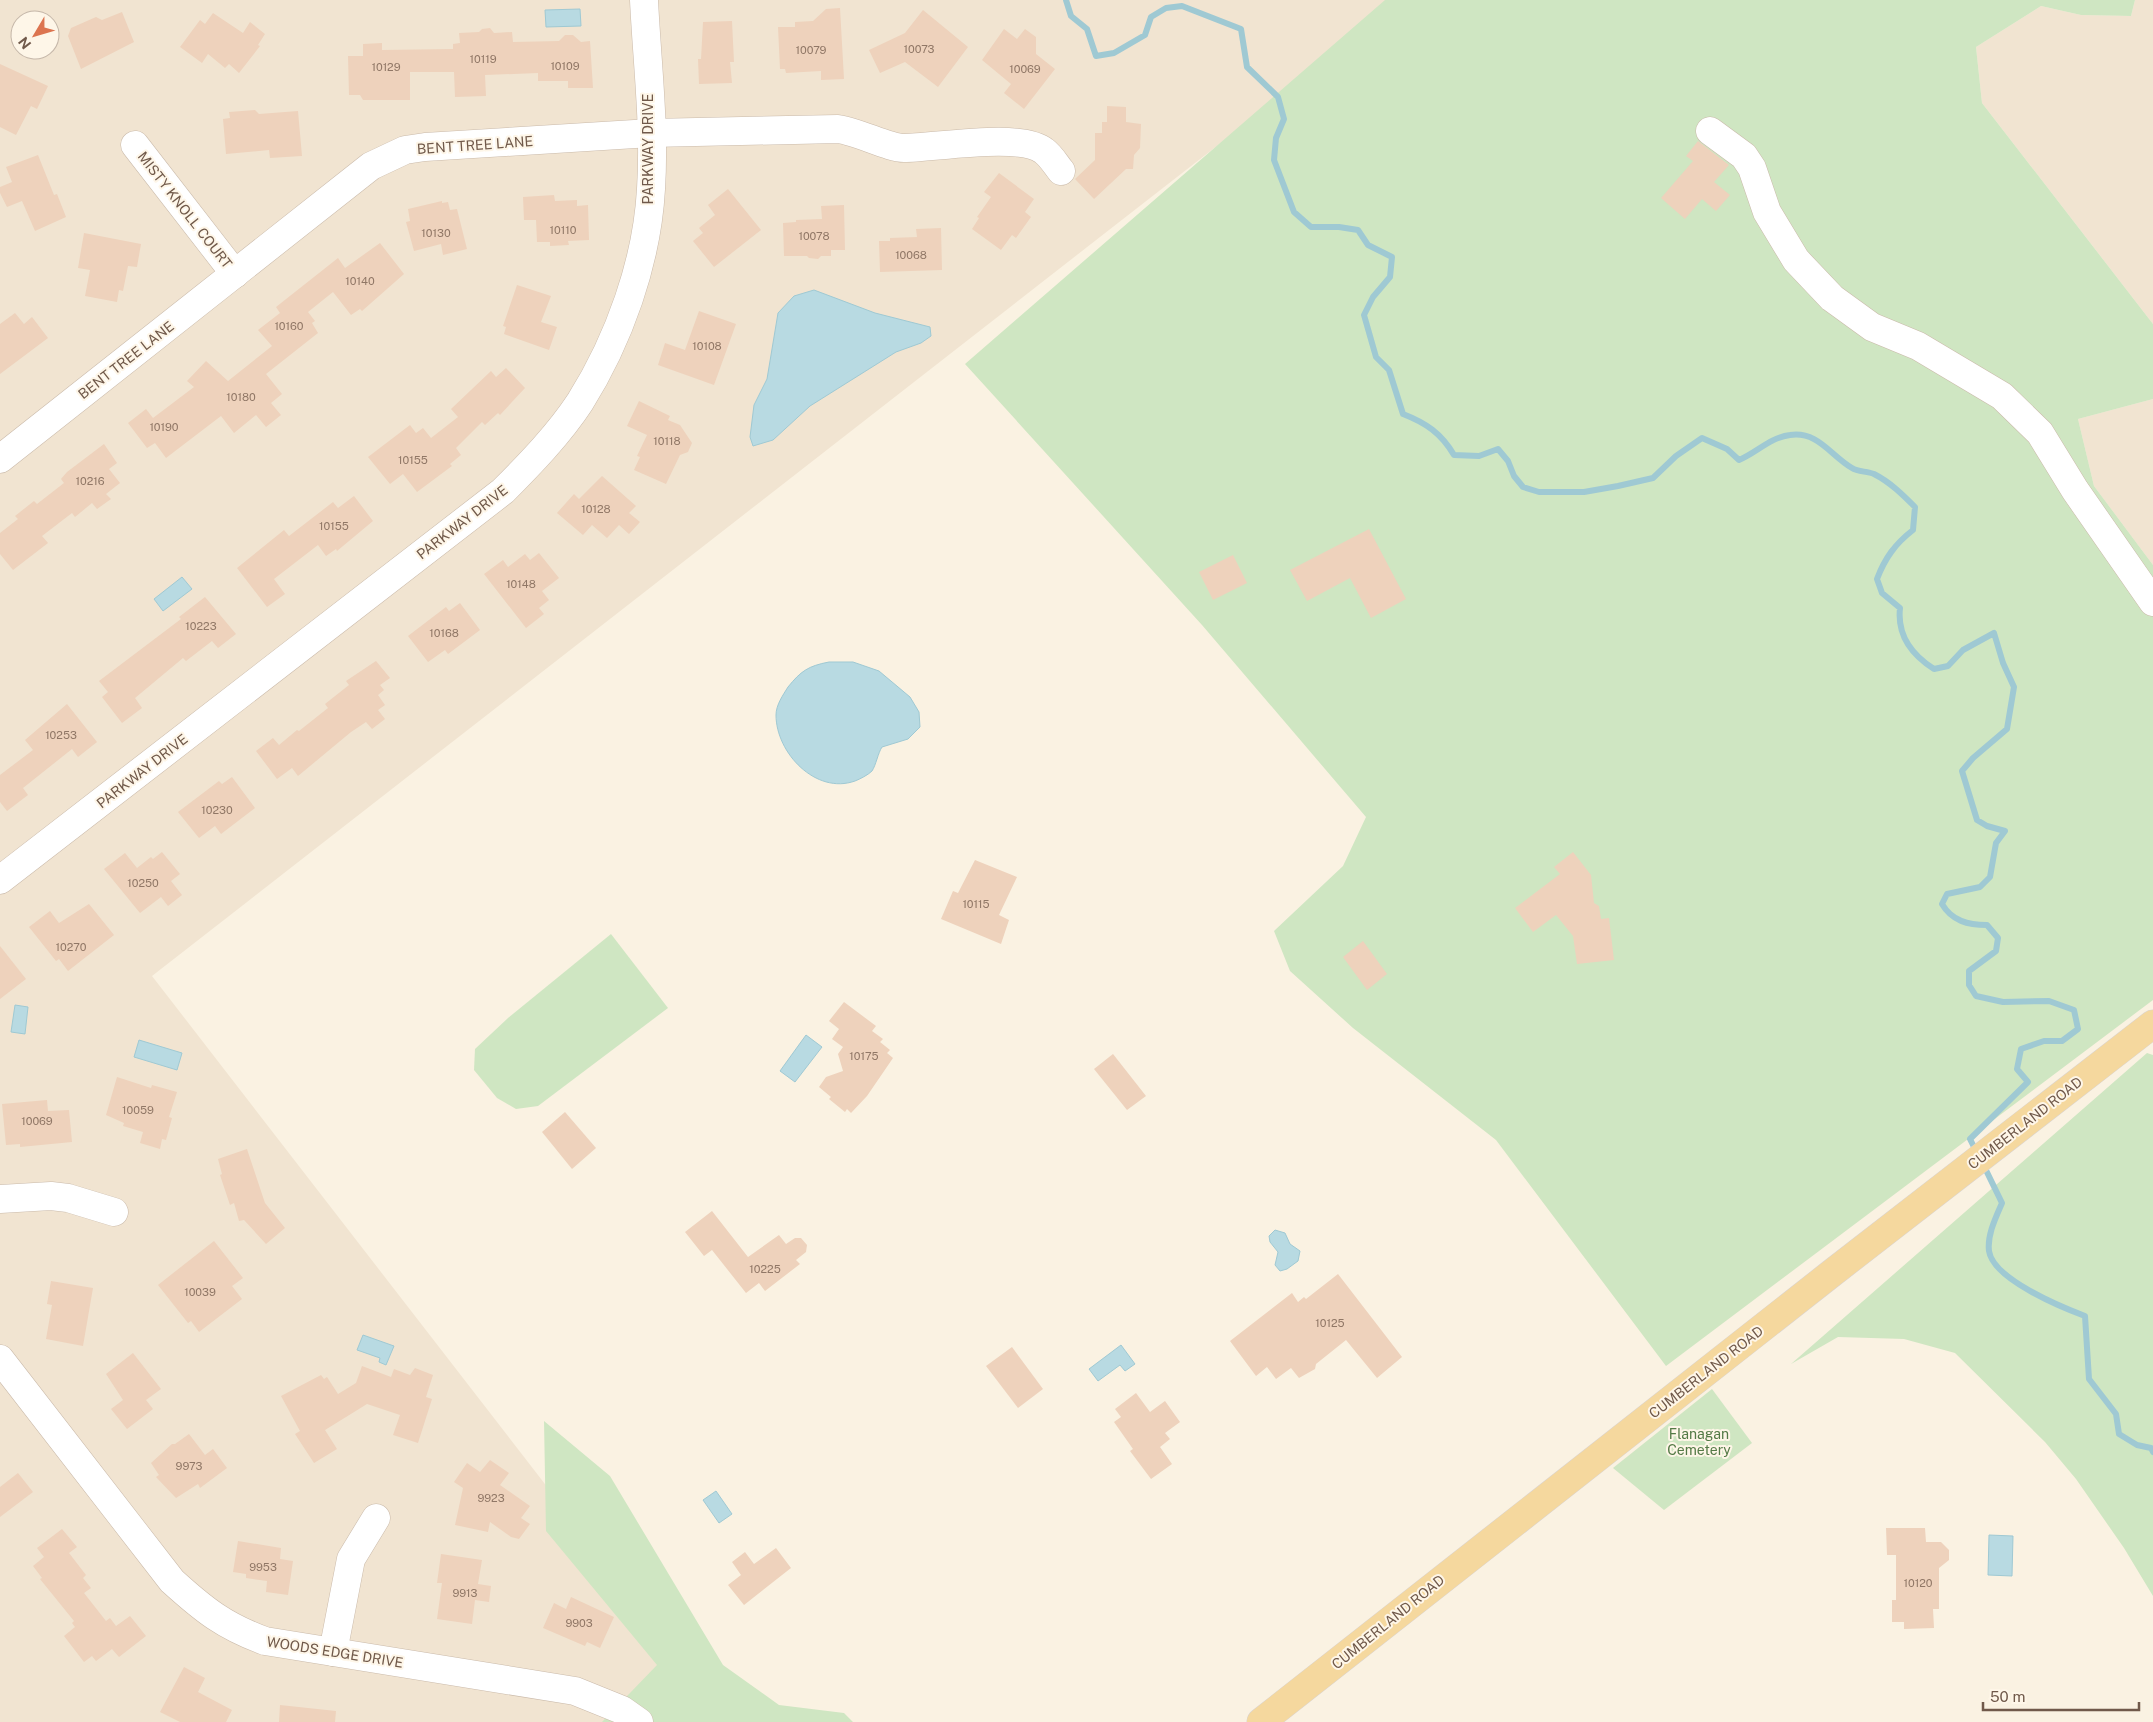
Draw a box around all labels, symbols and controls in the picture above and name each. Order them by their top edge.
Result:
north arrow [10,10,60,60]
text: N [15,34,34,52]
house number: 10073 [904,43,935,55]
house number: 10079 [796,44,827,56]
house number: 10119 [469,53,497,65]
house number: 10109 [550,60,580,72]
house number: 10129 [371,61,401,73]
house number: 10069 [1009,63,1041,75]
street label: PARKWAY DRIVE [640,94,656,204]
street label: BENT TREE LANE [416,133,534,157]
street label: MISTY KNOLL COURT [135,149,235,271]
house number: 10110 [550,224,577,236]
house number: 10130 [421,227,451,239]
house number: 10078 [798,230,830,242]
house number: 10068 [895,249,927,261]
house number: 10140 [345,275,375,287]
street label: BENT TREE LANE [75,318,177,402]
house number: 10160 [274,320,304,332]
house number: 10108 [692,340,722,352]
house number: 10180 [226,391,256,403]
house number: 10190 [149,421,179,433]
house number: 10118 [653,435,681,447]
house number: 10155 [398,454,428,466]
house number: 10216 [75,475,105,487]
street label: PARKWAY DRIVE [413,482,511,562]
house number: 10128 [581,503,611,515]
house number: 10155 [319,520,349,532]
house number: 10148 [506,578,536,590]
house number: 10223 [185,620,217,632]
house number: 10168 [429,627,459,639]
house number: 10253 [45,729,77,741]
street label: PARKWAY DRIVE [93,731,191,811]
house number: 10230 [201,804,233,816]
house number: 10250 [127,877,159,889]
house number: 10115 [962,898,990,910]
house number: 10270 [56,941,87,953]
house number: 10175 [849,1050,879,1062]
street label: CUMBERLAND ROAD [1965,1074,2085,1172]
house number: 10059 [122,1104,154,1116]
house number: 10069 [21,1115,53,1127]
house number: 10225 [749,1263,781,1275]
house number: 10039 [184,1286,216,1298]
house number: 10125 [1315,1317,1345,1329]
street label: CUMBERLAND ROAD [1646,1323,1766,1421]
park label: Flanagan Cemetery [1667,1426,1731,1458]
house number: 9973 [176,1460,202,1472]
house number: 9923 [477,1492,505,1504]
house number: 9953 [249,1561,277,1573]
street label: CUMBERLAND ROAD [1328,1572,1448,1672]
house number: 10120 [1904,1577,1933,1589]
house number: 9913 [452,1587,478,1599]
house number: 9903 [565,1617,593,1629]
street label: WOODS EDGE DRIVE [266,1633,404,1671]
scale bar [1983,1680,2139,1712]
text: 50 m [1990,1688,2025,1705]

